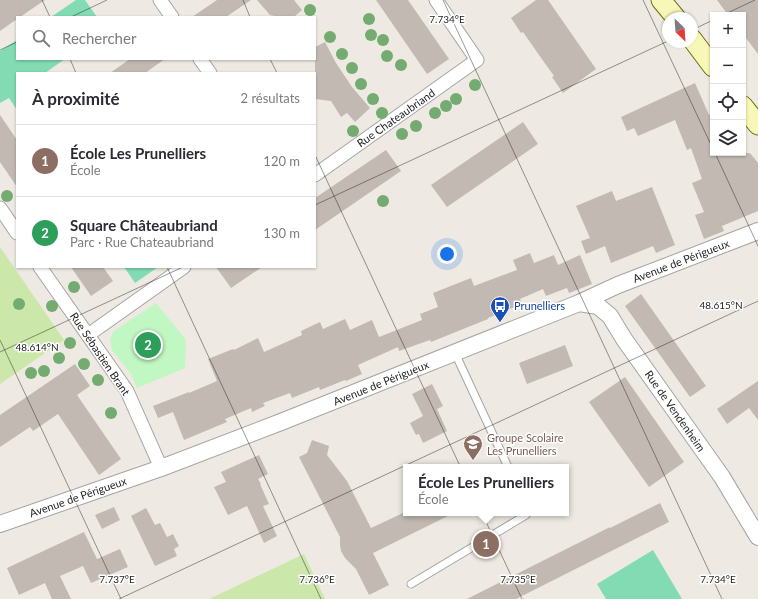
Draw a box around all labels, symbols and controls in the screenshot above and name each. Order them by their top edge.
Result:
north arrow [662,12,698,48]
map controls [710,12,746,156]
button: + [710,12,746,48]
text: 7.734°E [429,13,465,25]
search box [16,16,316,60]
icon: search [30,27,52,49]
text: Rechercher [62,29,136,47]
button: − [710,48,746,84]
button: locate [710,84,746,120]
street label: Rue Chateaubriand [354,86,437,149]
text: À proximité [32,88,120,109]
text: 2 résultats [241,90,300,106]
button: layers [710,120,746,156]
text: École Les Prunelliers [70,144,206,162]
text: 1 [41,153,49,169]
text: 120 m [263,153,300,169]
text: École [70,162,101,178]
text: Square Châteaubriand [70,216,218,234]
text: 2 [41,225,49,241]
text: 130 m [263,225,300,241]
text: Parc · Rue Chateaubriand [70,234,214,250]
street label: Avenue de Périgueux [631,236,731,285]
your location [437,244,457,264]
bus stop icon: Prunelliers [489,295,511,323]
place label: Prunelliers [514,299,565,312]
text: 48.615°N [699,299,743,311]
street label: Rue Sébastien Brant [68,310,133,398]
pin: 2 [135,330,161,360]
text: 48.614°N [15,341,59,353]
street label: Avenue de Périgueux [331,357,431,408]
street label: Rue de Vendenheim [643,368,708,454]
place label: Groupe Scolaire Les Prunelliers [487,431,564,457]
school or university icon: Groupe Scolaire Les Prunelliers [462,433,484,461]
popup [403,464,569,516]
text: École Les Prunelliers [418,473,554,491]
street label: Avenue de Périgueux [27,474,129,519]
text: École [418,491,449,507]
pin: 1 [473,529,499,559]
text: 7.737°E [99,573,135,585]
text: 7.736°E [299,573,335,585]
text: 7.735°E [500,573,536,585]
text: 7.734°E [700,573,736,585]

